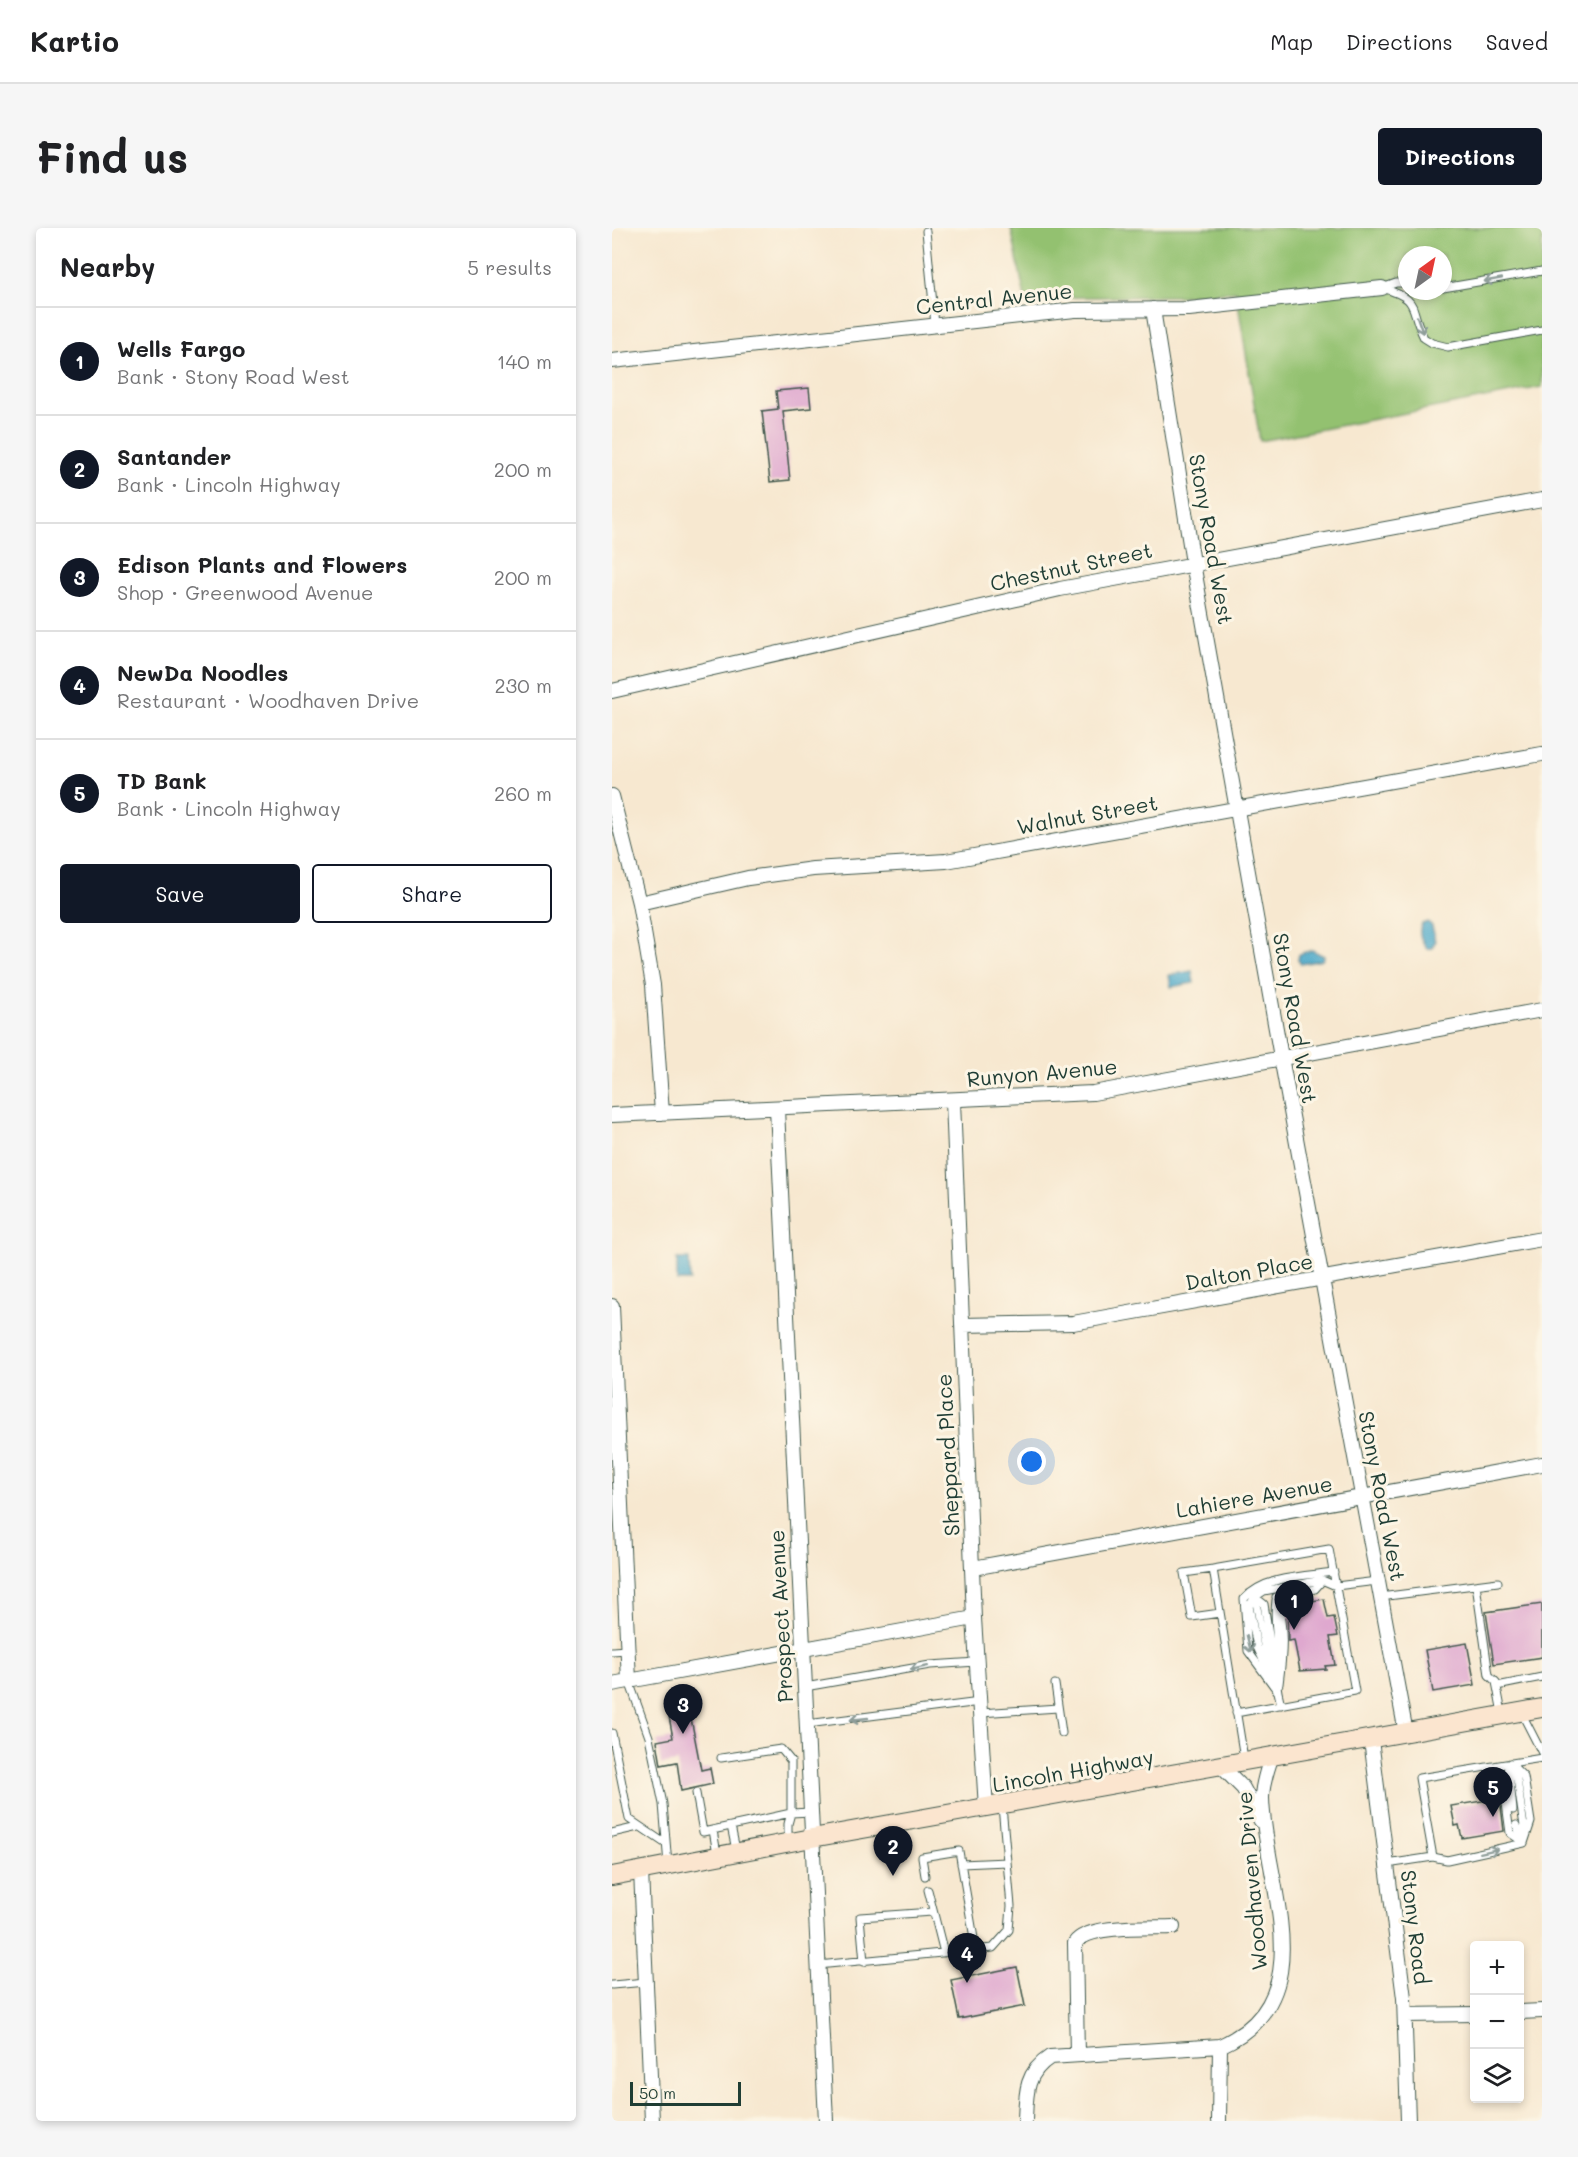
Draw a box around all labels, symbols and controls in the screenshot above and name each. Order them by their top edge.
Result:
text: Kartio [30,23,119,59]
text: Map [1270,28,1313,55]
text: Directions [1346,28,1453,55]
text: Saved [1486,28,1548,55]
button: Directions [1378,128,1542,185]
text: Find us [36,129,188,184]
north arrow [1398,246,1452,300]
text: Nearby [60,250,155,284]
text: 5 results [467,254,552,280]
one-way arrow [1483,275,1503,286]
street label: Central Avenue [914,276,1074,320]
one-way arrow [1415,315,1426,334]
text: Wells Fargo [117,334,245,363]
text: 1 [75,348,84,374]
text: 140 m [497,348,552,374]
text: Bank · Stony Road West [117,363,350,389]
text: Santander [117,442,231,471]
street label: Stony Road West [1184,452,1240,626]
text: 2 [74,456,85,482]
text: 200 m [494,456,552,482]
text: Bank · Lincoln Highway [117,471,341,497]
street label: Chestnut Street [987,536,1155,596]
text: Edison Plants and Flowers [117,550,407,579]
text: 3 [74,564,86,590]
text: 200 m [494,564,552,590]
text: Shop · Greenwood Avenue [117,579,373,605]
text: NewDa Noodles [117,658,288,687]
text: 4 [73,672,86,698]
text: 230 m [494,672,552,698]
text: Restaurant · Woodhaven Drive [117,687,419,713]
text: TD Bank [117,766,207,795]
text: 5 [74,780,85,806]
text: 260 m [494,780,552,806]
street label: Walnut Street [1014,788,1160,840]
text: Bank · Lincoln Highway [117,795,341,821]
button: Save [60,864,300,923]
button: Share [312,864,552,923]
street label: Stony Road West [1268,931,1324,1105]
street label: Runyon Avenue [966,1052,1118,1092]
street label: Dalton Place [1183,1246,1315,1296]
street label: Sheppard Place [929,1373,965,1537]
street label: Stony Road West [1353,1409,1413,1583]
your location [1017,1447,1046,1476]
street label: Lahiere Avenue [1174,1469,1334,1523]
street label: Prospect Avenue [762,1529,798,1703]
pin: 1 [1274,1580,1314,1630]
one-way arrow [1243,1634,1255,1653]
one-way arrow [910,1663,929,1674]
pin: 3 [664,1684,702,1734]
one-way arrow [850,1713,870,1724]
street label: Lincoln Highway [990,1743,1156,1797]
pin: 5 [1474,1768,1512,1817]
street label: Woodhaven Drive [1230,1790,1272,1972]
pin: 2 [874,1826,912,1876]
one-way arrow [1478,1845,1498,1856]
street label: Stony Road [1396,1868,1436,1986]
pin: 4 [948,1934,986,1983]
map controls [1470,1941,1524,2103]
button: + [1470,1941,1524,1995]
button: − [1470,1995,1524,2049]
button: layers [1470,2049,1524,2103]
scale bar [630,2079,741,2106]
text: 50 m [639,2082,676,2103]

